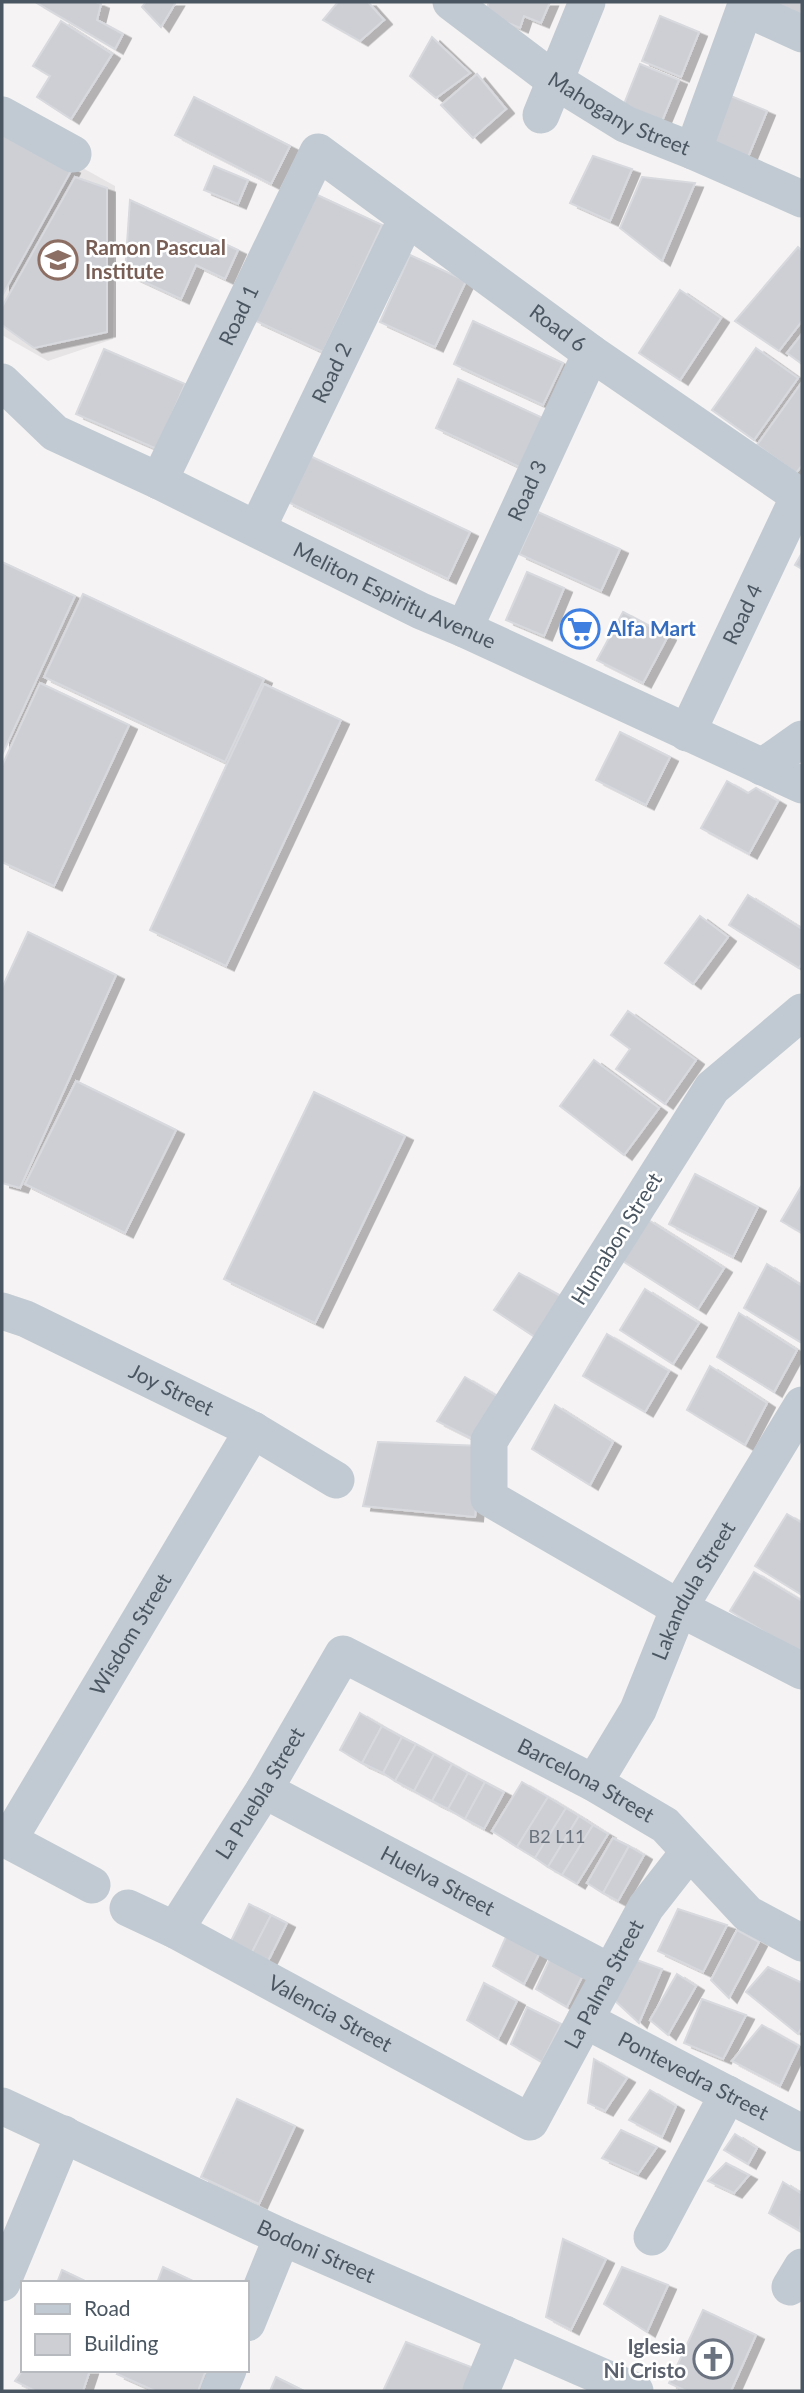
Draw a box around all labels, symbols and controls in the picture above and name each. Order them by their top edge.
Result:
street label: Mahogany Street [544,66,695,160]
place label: Ramon Pascual Institute [85,234,226,283]
school or university icon: Ramon Pascual Institute [37,239,79,281]
street label: Road 1 [212,280,263,349]
street label: Road 6 [525,298,592,356]
street label: Road 2 [306,338,356,407]
street label: Road 3 [501,456,551,525]
street label: Meliton Espiritu Avenue [290,536,500,653]
street label: Road 4 [717,580,767,648]
supermarket icon: Alfa Mart [559,608,601,650]
place label: Alfa Mart [606,615,696,640]
street label: Humabon Street [565,1167,667,1309]
street label: Joy Street [126,1357,219,1420]
street label: Lakandula Street [645,1516,740,1663]
street label: Wisdom Street [84,1568,176,1699]
street label: La Puebla Street [209,1722,309,1863]
street label: Barcelona Street [514,1732,660,1827]
house number: B2 L11 [529,1825,585,1847]
street label: Huelva Street [377,1840,500,1920]
street label: La Palma Street [558,1914,648,2052]
street label: Valencia Street [264,1969,397,2056]
street label: Pontevedra Street [615,2026,774,2125]
street label: Bodoni Street [253,2213,380,2287]
legend [21,2281,248,2372]
text: Road [84,2295,131,2320]
text: Building [84,2330,159,2355]
place label: Iglesia Ni Cristo [603,2333,686,2382]
church icon: Iglesia Ni Cristo [692,2338,734,2380]

